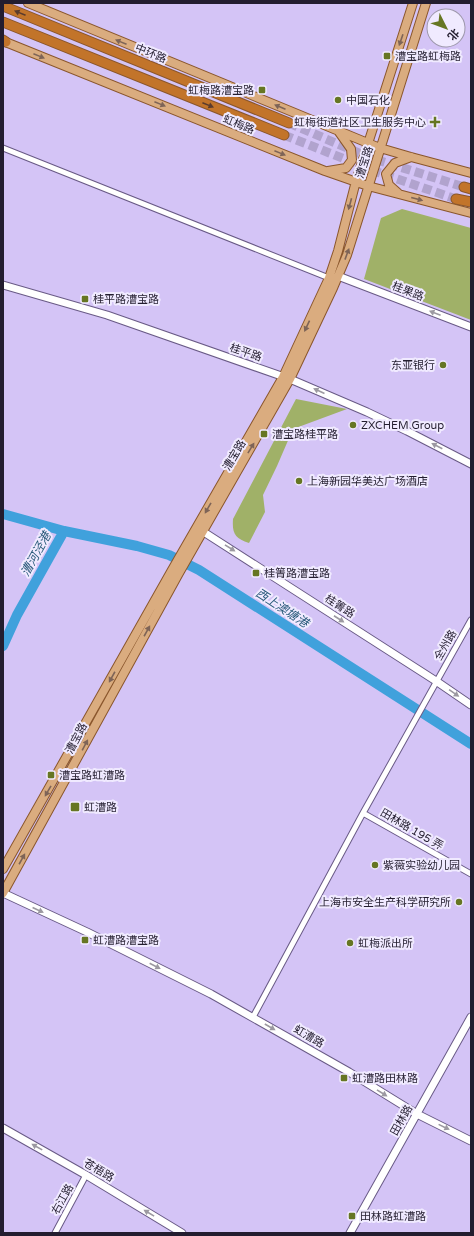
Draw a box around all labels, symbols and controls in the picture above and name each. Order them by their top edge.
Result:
north arrow [426,8,466,48]
one-way arrow [14,10,25,16]
text: 北 [445,26,462,43]
one-way arrow [398,34,404,46]
one-way arrow [115,38,127,44]
street label: 中环路 [133,41,169,66]
place label: 漕宝路虹梅路 [395,50,461,63]
marker: 漕宝路虹梅路 [382,51,392,61]
one-way arrow [34,53,46,59]
place label: 虹梅路漕宝路 [188,84,254,97]
marker: 虹梅路漕宝路 [257,85,267,95]
place label: 中国石化 [346,94,390,107]
marker: 中国石化 [333,95,343,105]
one-way arrow [154,102,166,108]
one-way arrow [202,102,214,108]
one-way arrow [274,104,286,110]
street label: 虹梅路 [221,112,257,137]
place label: 虹梅街道社区卫生服务中心 [294,116,426,129]
marker: 虹梅街道社区卫生服务中心 [429,116,441,128]
street label: 漕宝路 [353,144,376,180]
one-way arrow [275,150,286,156]
one-way arrow [410,196,423,202]
one-way arrow [347,198,353,211]
one-way arrow [344,248,350,260]
street label: 桂果路 [390,279,426,303]
place label: 桂平路漕宝路 [93,293,159,306]
marker: 桂平路漕宝路 [80,294,90,304]
one-way arrow [428,309,440,315]
one-way arrow [303,321,309,333]
street label: 桂平路 [228,341,264,364]
place label: 东亚银行 [391,359,435,372]
marker: 东亚银行 [438,360,448,370]
one-way arrow [313,388,325,394]
place label: ZXCHEM Group [361,419,444,432]
marker: ZXCHEM Group [348,420,358,430]
place label: 漕宝路桂平路 [272,428,338,441]
marker: 漕宝路桂平路 [259,429,269,439]
street label: 漕宝路 [220,438,248,473]
one-way arrow [247,442,254,454]
one-way arrow [431,443,442,449]
place label: 上海新园华美达广场酒店 [307,475,428,488]
marker: 上海新园华美达广场酒店 [294,476,304,486]
one-way arrow [205,502,212,514]
water label: 漕河泾港 [18,528,55,578]
one-way arrow [224,545,235,552]
place label: 桂箐路漕宝路 [264,567,330,580]
marker: 桂箐路漕宝路 [251,568,261,578]
water label: 西上澳塘港 [253,586,313,631]
street label: 桂箐路 [322,592,357,621]
one-way arrow [333,615,345,622]
one-way arrow [143,625,150,636]
street label: 全州路 [432,628,459,663]
one-way arrow [108,672,115,683]
one-way arrow [448,689,459,697]
street label: 漕宝路 [63,721,90,756]
one-way arrow [81,739,88,751]
place label: 漕宝路虹漕路 [59,769,125,782]
marker: 漕宝路虹漕路 [46,770,56,780]
one-way arrow [44,785,51,797]
marker: 虹漕路 [69,801,81,813]
place label: 虹漕路 [84,801,117,814]
street label: 田林路 195 弄 [378,806,446,853]
one-way arrow [19,853,25,865]
place label: 紫薇实验幼儿园 [383,859,460,872]
marker: 紫薇实验幼儿园 [370,860,380,870]
place label: 上海市安全生产科学研究所 [319,896,451,909]
marker: 上海市安全生产科学研究所 [454,897,464,907]
one-way arrow [33,907,45,913]
place label: 虹漕路漕宝路 [93,934,159,947]
marker: 虹漕路漕宝路 [80,935,90,945]
place label: 虹梅派出所 [358,937,413,950]
marker: 虹梅派出所 [345,938,355,948]
one-way arrow [150,963,161,969]
street label: 虹漕路 [291,1023,326,1050]
one-way arrow [264,1024,276,1031]
place label: 虹漕路田林路 [352,1072,418,1085]
marker: 虹漕路田林路 [339,1073,349,1083]
one-way arrow [377,1089,388,1096]
street label: 田林路 [388,1103,415,1138]
one-way arrow [439,1124,450,1130]
one-way arrow [31,1144,43,1151]
street label: 苍梧路 [81,1156,116,1184]
street label: 右江路 [49,1182,76,1217]
one-way arrow [144,1209,154,1217]
place label: 田林路虹漕路 [360,1210,426,1223]
marker: 田林路虹漕路 [347,1211,357,1221]

